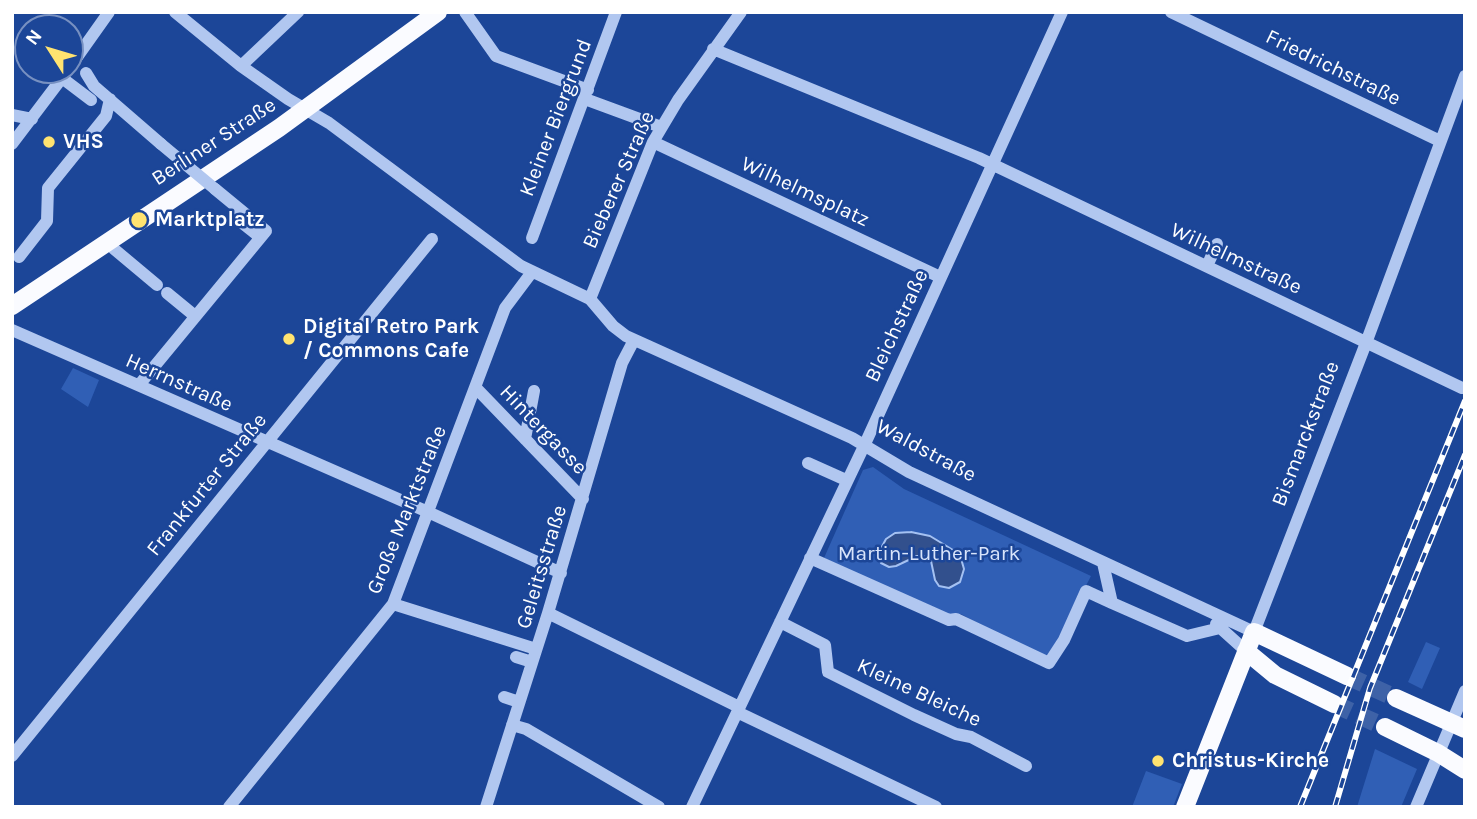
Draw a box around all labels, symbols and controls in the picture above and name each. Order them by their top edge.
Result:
north arrow [14,14,84,84]
street label: Friedrichstraße [1261,24,1405,112]
text: N [21,26,47,50]
street label: Kleiner Biergrund [514,36,598,200]
street label: Berliner Straße [147,92,281,192]
street label: Bieberer Straße [577,107,661,253]
place label: VHS [63,129,104,155]
marker: VHS [41,134,57,150]
street label: Wilhelmsplatz [737,151,873,233]
place label: Marktplatz [155,207,265,233]
marker: Marktplatz [129,210,149,230]
street label: Wilhelmstraße [1166,218,1306,300]
street label: Bleichstraße [860,266,934,386]
place label: Digital Retro Park / Commons Cafe [303,314,479,364]
marker: Digital Retro Park / Commons Cafe [281,331,297,347]
street label: Herrnstraße [122,348,236,418]
street label: Bismarckstraße [1267,358,1345,510]
street label: Hintergasse [494,380,592,480]
street label: Frankfurter Straße [142,408,272,562]
street label: Waldstraße [872,414,980,488]
street label: Große Marktstraße [362,422,452,598]
street label: Geleitsstraße [511,502,573,632]
park label: Martin-Luther-Park [838,541,1020,567]
street label: Kleine Bleiche [853,653,985,733]
place label: Christus-Kirche [1172,748,1329,774]
marker: Christus-Kirche [1150,753,1166,769]

